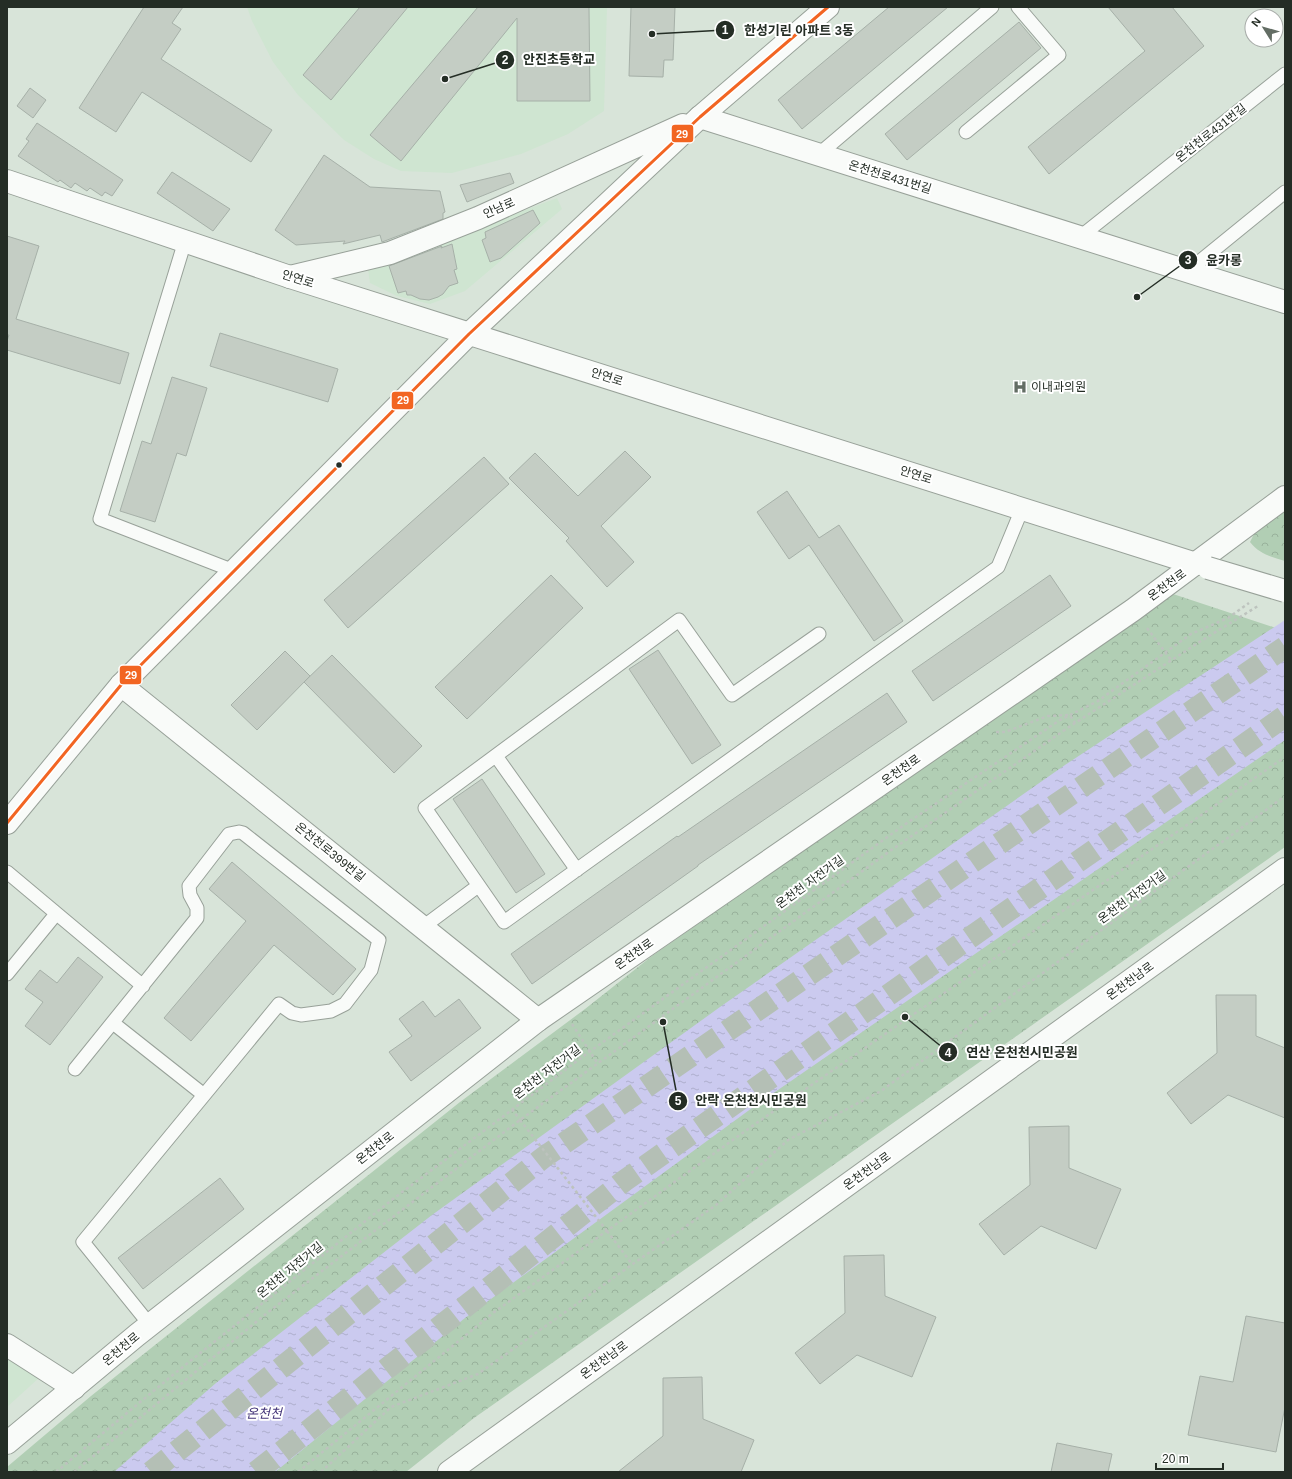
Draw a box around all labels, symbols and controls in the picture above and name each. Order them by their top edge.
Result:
north arrow [1244,8,1284,48]
text: N [1249,15,1263,29]
callout: 한성기린 아파트 3동 [715,18,862,43]
text: 1 [722,23,729,37]
text: 한성기린 아파트 3동 [744,23,854,38]
callout: 안진초등학교 [495,47,603,72]
text: 안진초등학교 [523,52,595,67]
text: 2 [502,53,509,67]
street label: 온천천로431번길 [1173,101,1249,165]
line badge: 29 [671,124,694,143]
text: 29 [676,128,688,140]
street label: 온천천로431번길 [847,158,933,196]
street label: 안남로 [481,195,517,221]
callout: 윤카롱 [1178,248,1250,273]
text: 3 [1185,253,1192,267]
text: 윤카롱 [1206,253,1242,268]
street label: 안연로 [280,267,316,291]
street label: 안연로 [589,365,625,389]
hospital icon: 이내과의원 [1012,379,1028,395]
place label: 이내과의원 [1031,380,1086,394]
line badge: 29 [391,391,414,410]
text: 29 [397,394,409,406]
unlabelled marker [334,460,344,470]
street label: 안연로 [898,463,934,487]
street label: 온천천로 [1145,566,1189,604]
line badge: 29 [119,665,142,685]
text: 29 [125,669,137,681]
street label: 온천천로 [879,752,923,788]
street label: 온천천로399번길 [292,819,368,885]
street label: 온천천 자전거길 [773,853,847,911]
street label: 온천천 자전거길 [1095,868,1169,926]
street label: 온천천로 [612,936,656,972]
street label: 온천천남로 [1104,959,1156,1003]
callout: 연산 온천천시민공원 [938,1040,1085,1065]
street label: 온천천 자전거길 [511,1042,583,1102]
text: 연산 온천천시민공원 [966,1045,1078,1060]
text: 4 [945,1046,952,1060]
callout: 안락 온천천시민공원 [668,1088,815,1113]
text: 안락 온천천시민공원 [695,1093,807,1108]
text: 5 [675,1094,682,1108]
street label: 온천천로 [353,1129,397,1167]
street label: 온천천남로 [841,1149,893,1193]
street label: 온천천 자전거길 [254,1239,326,1301]
street label: 온천천로 [100,1329,142,1369]
street label: 온천천남로 [578,1338,630,1382]
water label: 온천천 [246,1406,283,1421]
scale bar [1156,1445,1223,1471]
text: 20 m [1162,1452,1189,1466]

